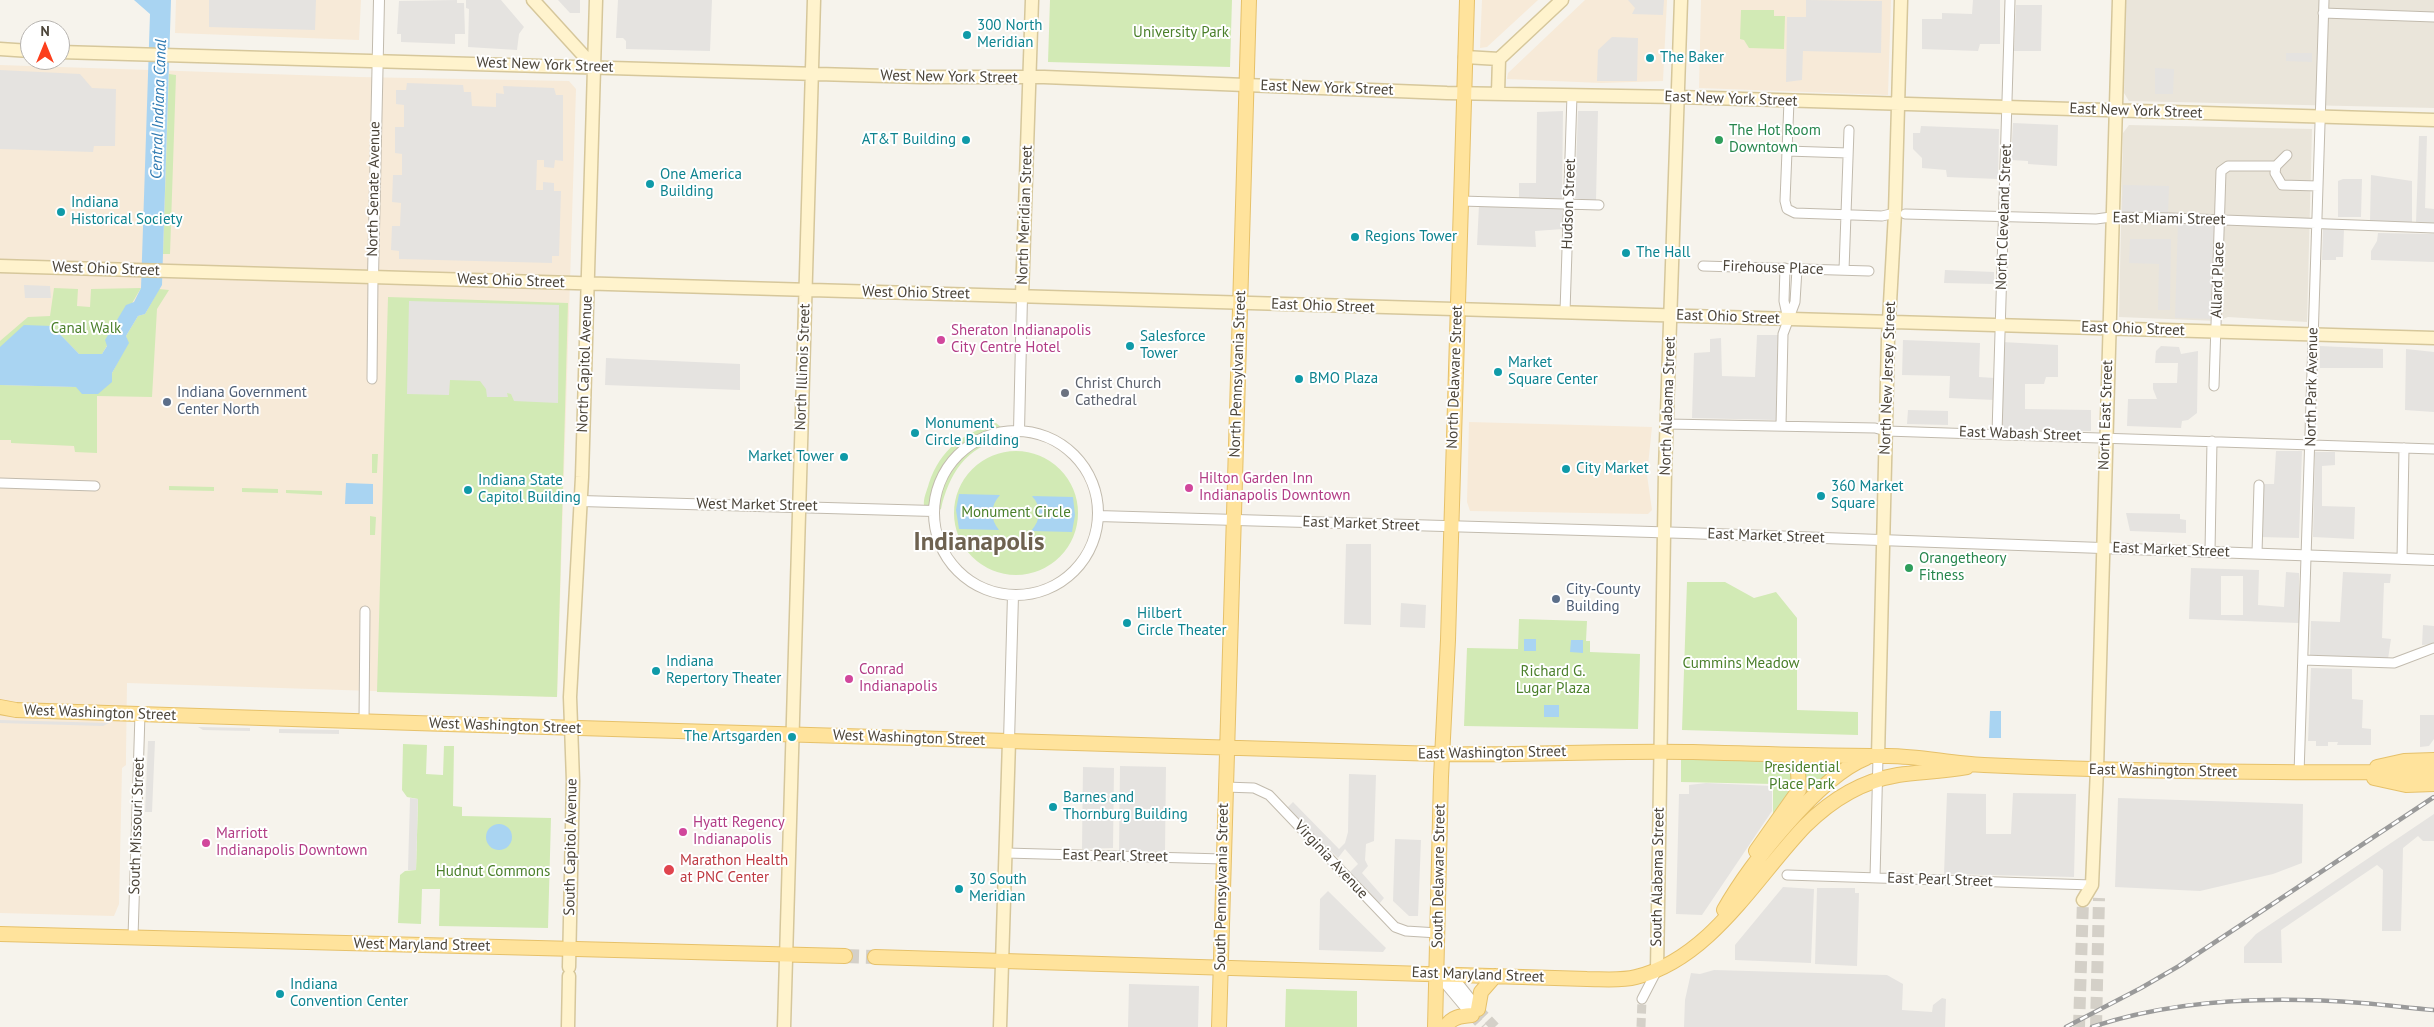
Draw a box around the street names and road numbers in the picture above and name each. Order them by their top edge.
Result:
street label: West New York Street [476,54,614,76]
street label: West New York Street [880,67,1018,87]
street label: East New York Street [1260,77,1394,99]
street label: East New York Street [1664,88,1798,110]
street label: East New York Street [2069,100,2203,122]
street label: North Senate Avenue [364,121,384,257]
street label: North Cleveland Street [1992,144,2016,290]
street label: North Meridian Street [1014,145,1036,285]
street label: Hudson Street [1558,158,1580,250]
street label: East Miami Street [2112,209,2226,229]
street label: Allard Place [2208,242,2228,318]
street label: Firehouse Place [1722,257,1824,279]
street label: West Ohio Street [52,258,160,280]
street label: West Ohio Street [457,270,565,292]
street label: West Ohio Street [862,283,970,303]
street label: North Pennsylvania Street [1226,290,1250,458]
street label: North Capitol Avenue [574,295,596,433]
street label: East Ohio Street [1271,295,1375,317]
street label: North New Jersey Street [1876,301,1900,455]
street label: North Illinois Street [792,303,814,431]
street label: North Delaware Street [1443,305,1467,449]
street label: East Ohio Street [1676,306,1780,328]
street label: East Ohio Street [2081,318,2185,340]
street label: North Park Avenue [2302,327,2322,447]
street label: North Alabama Street [1657,336,1679,476]
street label: North East Street [2095,360,2117,470]
street label: East Wabash Street [1958,423,2082,445]
street label: West Market Street [696,495,818,515]
street label: East Market Street [1302,513,1420,535]
street label: East Market Street [1707,525,1825,547]
street label: East Market Street [2112,539,2230,561]
street label: West Washington Street [24,701,176,725]
street label: West Washington Street [429,714,581,738]
street label: West Washington Street [833,726,985,750]
street label: East Washington Street [1418,743,1566,763]
street label: South Missouri Street [126,757,148,895]
street label: East Washington Street [2089,761,2237,781]
street label: South Capitol Avenue [561,778,581,916]
street label: South Pennsylvania Street [1212,803,1232,971]
street label: South Delaware Street [1429,804,1449,948]
street label: South Alabama Street [1648,807,1668,947]
street label: Virginia Avenue [1290,817,1372,903]
street label: East Pearl Street [1062,846,1168,866]
street label: East Pearl Street [1887,869,1993,891]
street label: West Maryland Street [354,935,490,955]
street label: East Maryland Street [1411,964,1545,986]

